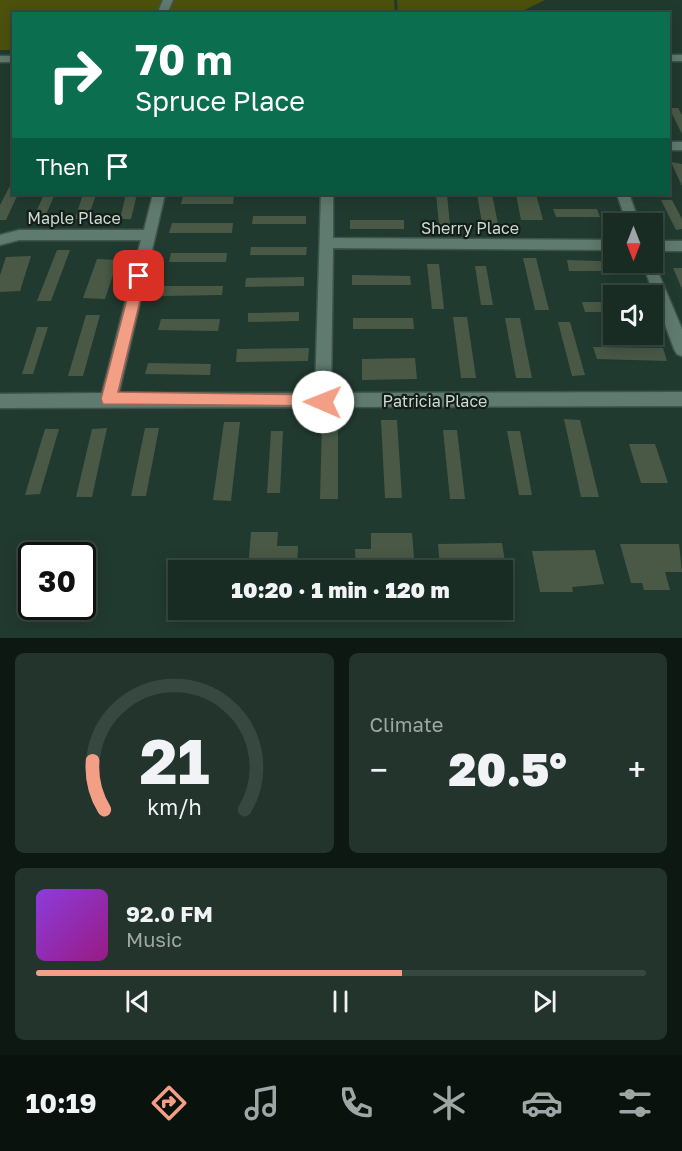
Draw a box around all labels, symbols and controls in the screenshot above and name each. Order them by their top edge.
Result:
text: 70 m [135,34,232,84]
icon: right [36,36,114,114]
text: Spruce Place [135,85,305,117]
icon: arrive [101,150,134,183]
text: Then [36,153,89,180]
street label: Maple Place [27,208,121,228]
north arrow [603,213,663,273]
map controls [603,213,663,345]
street label: Sherry Place [421,218,519,238]
pin [113,250,164,301]
icon: arrive [122,259,155,292]
button: sound [603,285,663,345]
position arrow [291,370,355,434]
street label: Patricia Place [383,391,487,411]
speed limit sign: 30 [18,542,96,620]
text: 10:20 · 1 min · 120 m [231,576,450,603]
text: Climate [370,712,443,736]
text: 21 [139,723,209,798]
text: 20.5° [449,742,567,796]
text: − [370,750,388,789]
text: + [628,750,646,789]
text: km/h [147,794,202,820]
text: 92.0 FM [126,900,213,927]
text: Music [126,927,182,951]
icon: previous [121,985,154,1018]
icon: pause [324,985,357,1018]
icon: next [528,985,561,1018]
icon: directions [148,1082,190,1124]
icon: music [241,1082,283,1124]
icon: phone [335,1082,377,1124]
icon: climate [428,1082,470,1124]
icon: car [521,1082,563,1124]
icon: filters [614,1082,656,1124]
text: 10:19 [26,1087,97,1119]

